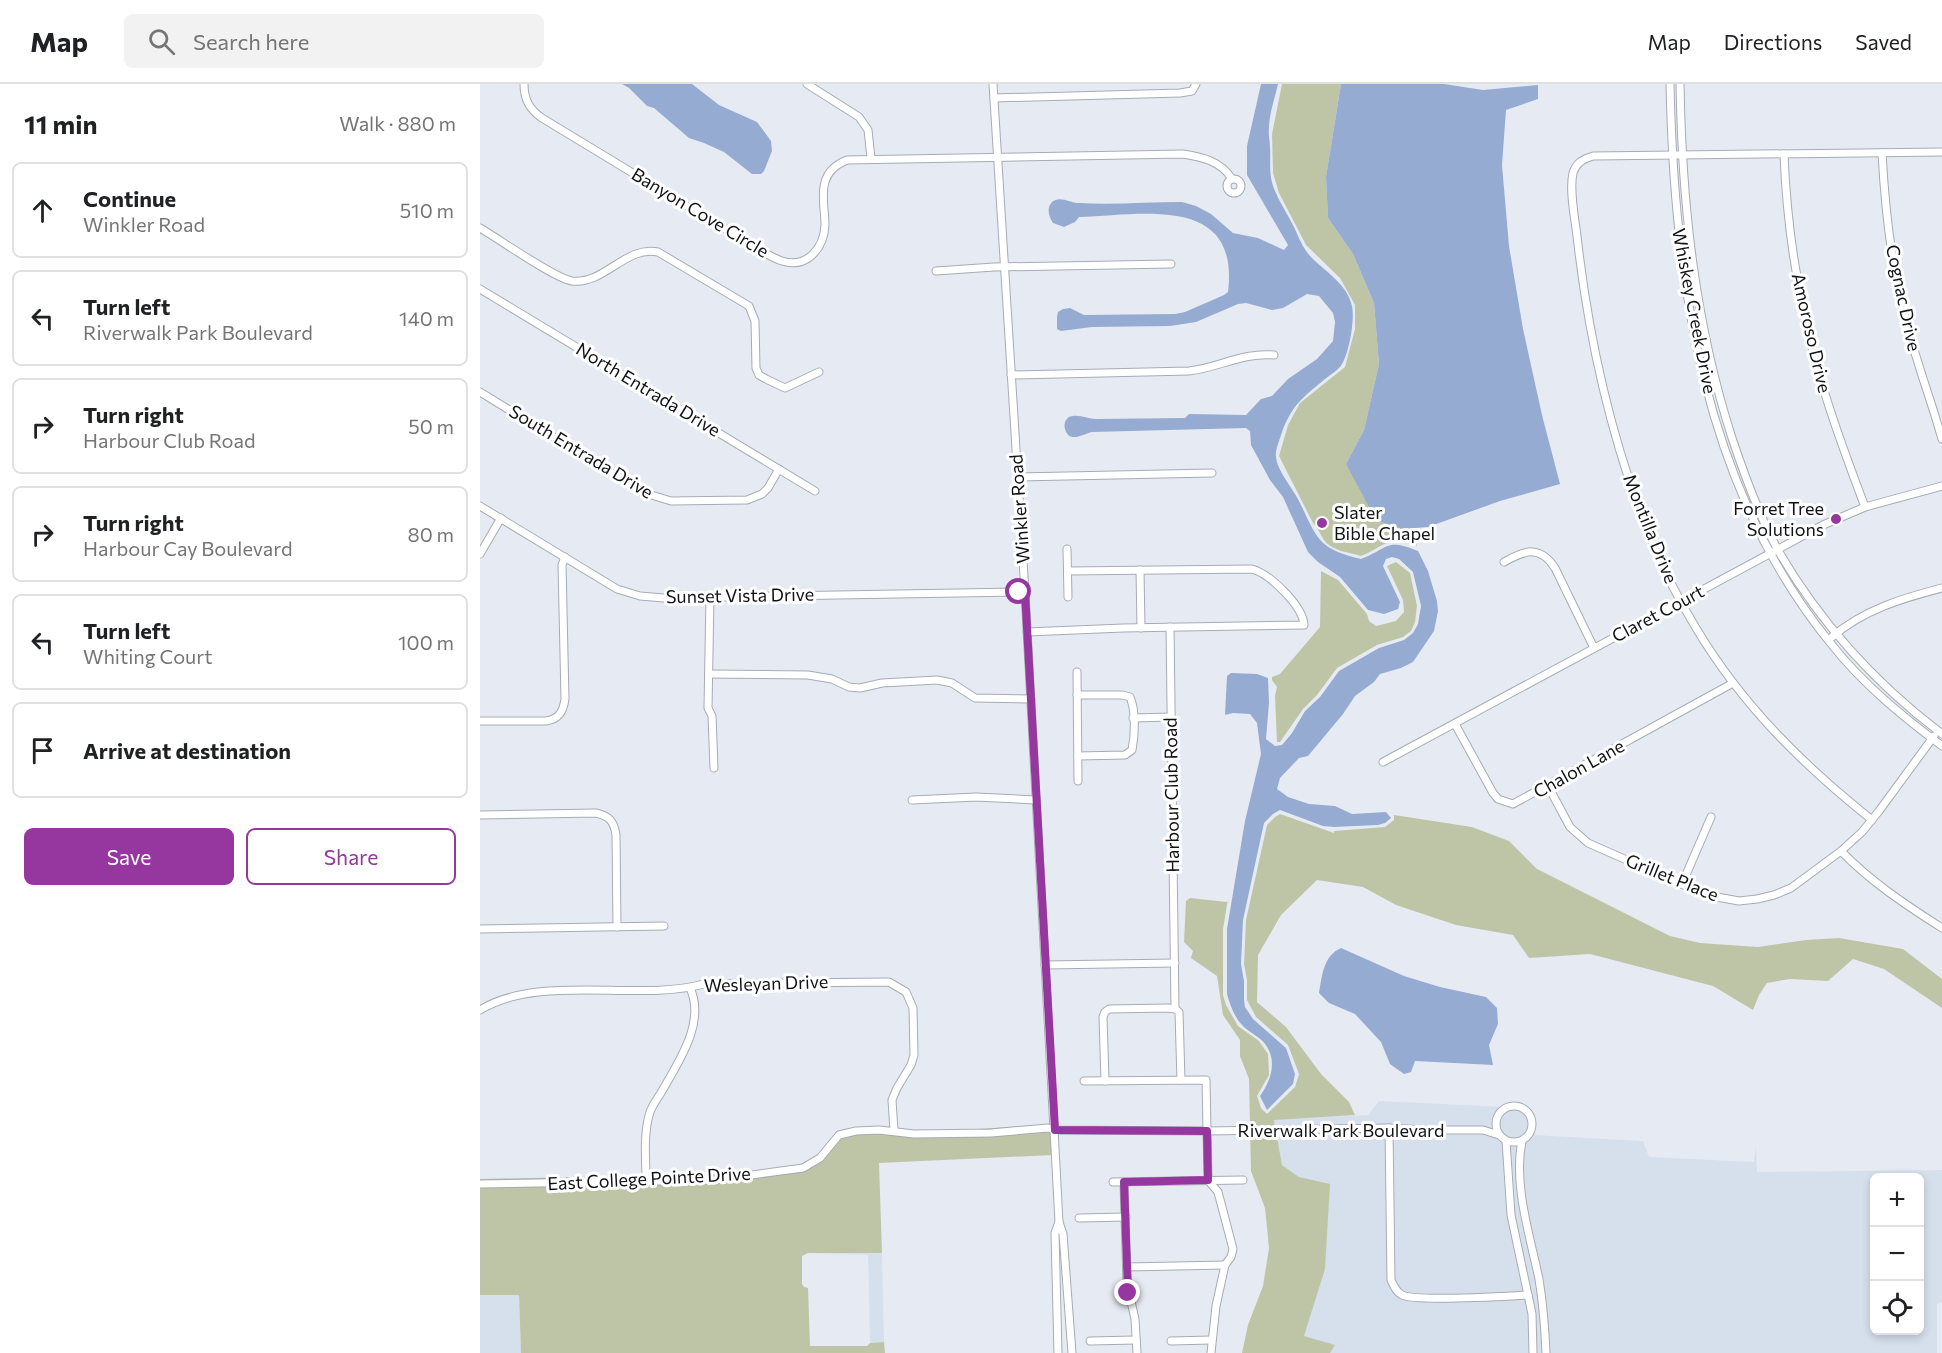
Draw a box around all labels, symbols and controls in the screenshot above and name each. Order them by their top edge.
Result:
search box [124,14,544,68]
text: Map [30,24,88,58]
icon: search [145,25,178,58]
text: Search here [193,28,309,55]
text: Map [1648,29,1691,54]
text: Directions [1724,29,1822,54]
text: Saved [1855,29,1912,54]
text: 11 min [24,108,97,139]
text: Walk · 880 m [339,111,456,135]
street label: Banyon Cove Circle [628,163,773,262]
text: Continue [83,185,176,212]
icon: ahead [26,194,59,227]
text: 510 m [400,198,454,222]
text: Winkler Road [83,212,205,236]
street label: Whiskey Creek Drive [1668,226,1722,395]
street label: Cognac Drive [1882,242,1926,353]
street label: Amoroso Drive [1788,271,1836,395]
text: Turn left [83,293,170,320]
icon: left [26,302,59,335]
text: 140 m [399,306,454,330]
text: Riverwalk Park Boulevard [83,320,313,344]
street label: North Entrada Drive [572,337,725,441]
street label: South Entrada Drive [506,399,657,503]
text: Turn right [83,401,184,428]
icon: right [26,410,59,443]
text: 50 m [408,414,454,438]
text: Harbour Club Road [83,428,256,452]
street label: Winkler Road [1004,454,1034,565]
street label: Montilla Drive [1619,471,1683,586]
place label: Forret Tree Solutions [1733,497,1824,540]
place label: Slater Bible Chapel [1334,501,1435,544]
text: Turn right [83,509,184,536]
marker: Forret Tree Solutions [1829,512,1843,526]
marker: Slater Bible Chapel [1315,516,1329,530]
icon: right [26,518,59,551]
text: 80 m [408,522,454,546]
text: Harbour Cay Boulevard [83,536,292,560]
route start [1005,578,1031,604]
street label: Claret Court [1608,580,1707,647]
street label: Sunset Vista Drive [666,583,814,607]
text: Turn left [83,617,170,644]
icon: left [26,626,59,659]
text: 100 m [398,630,454,654]
text: Whiting Court [83,644,212,668]
street label: Harbour Club Road [1159,717,1183,873]
icon: arrive [26,734,59,767]
street label: Chalon Lane [1529,734,1628,802]
text: Arrive at destination [83,737,291,764]
button: Save [24,828,234,885]
button: Share [246,828,456,885]
street label: Grillet Place [1623,849,1722,906]
street label: Wesleyan Drive [703,970,829,996]
street label: Riverwalk Park Boulevard [1238,1119,1444,1141]
street label: East College Pointe Drive [547,1162,751,1194]
map controls [1870,1173,1924,1335]
button: + [1870,1173,1924,1227]
button: − [1870,1227,1924,1281]
route end [1114,1279,1140,1305]
button: locate [1870,1281,1924,1335]

